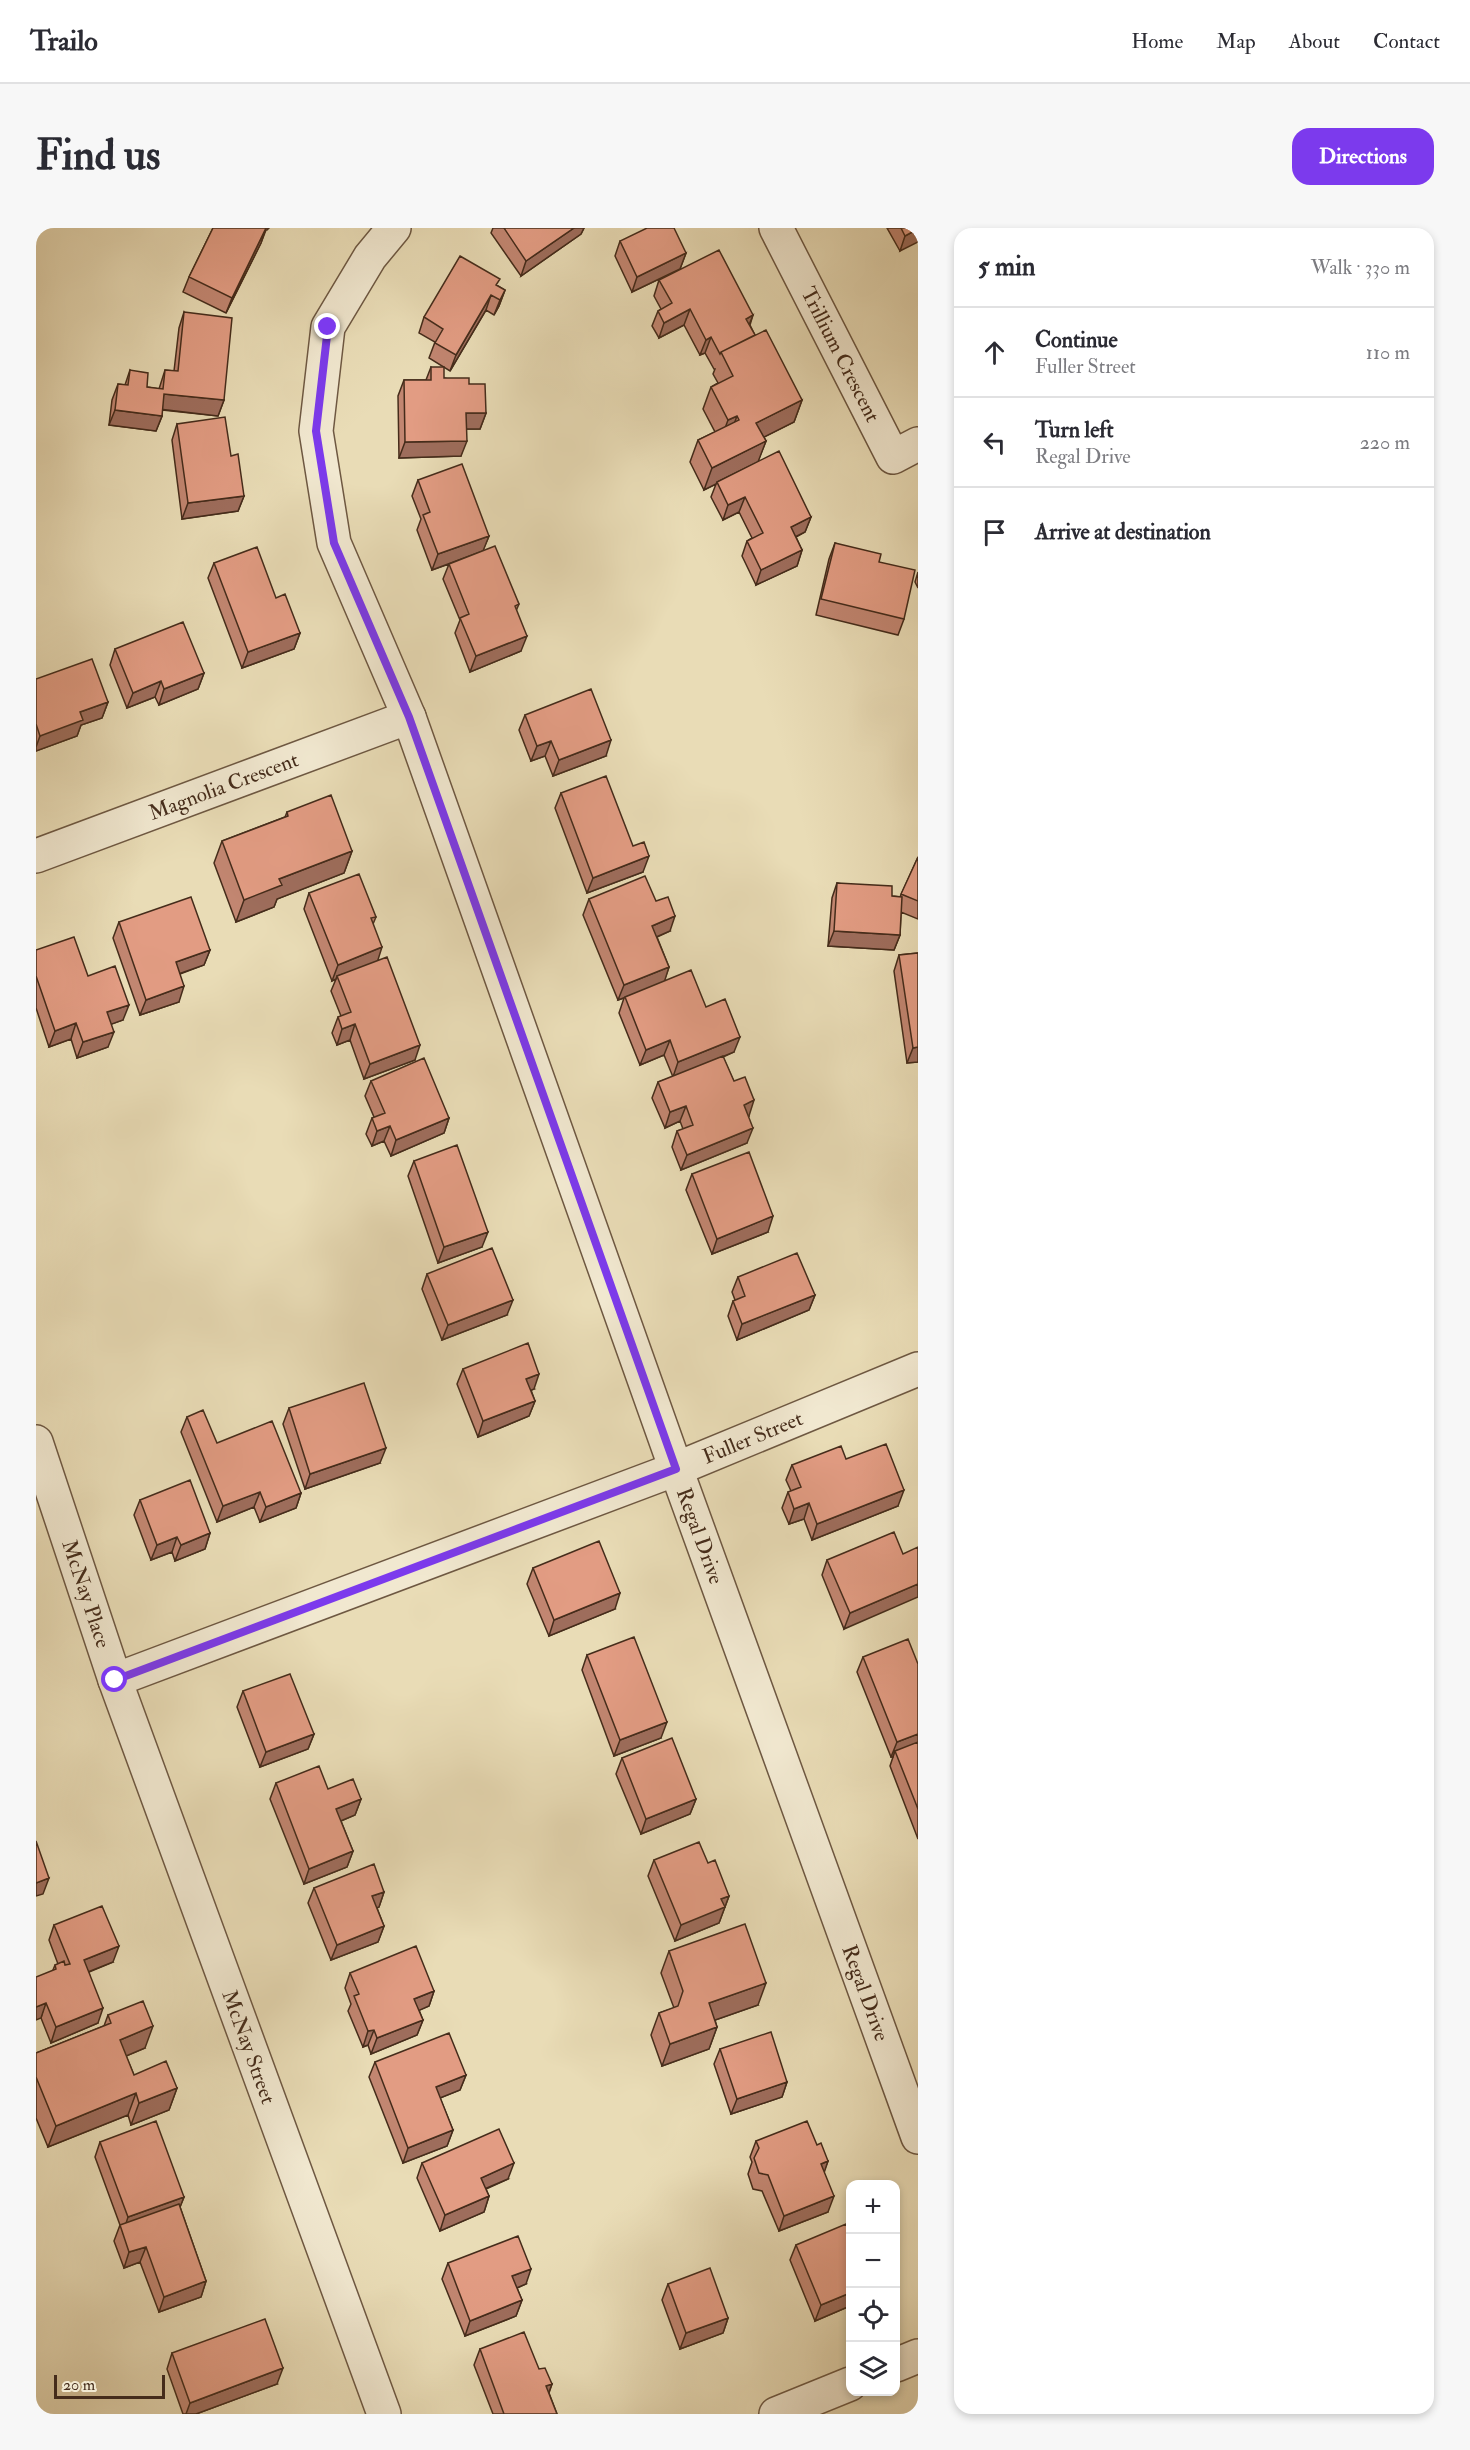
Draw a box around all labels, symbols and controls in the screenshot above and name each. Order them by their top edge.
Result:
text: Trailo [30,24,98,59]
text: Home [1131,28,1183,55]
text: Map [1216,28,1256,55]
text: About [1289,28,1340,55]
text: Contact [1373,28,1440,55]
button: Directions [1292,128,1434,185]
text: Find us [36,130,160,182]
text: 5 min [978,251,1035,283]
text: Walk · 330 m [1311,255,1410,280]
street label: Trillium Crescent [794,282,886,427]
route end [314,313,340,339]
text: Continue [1035,326,1118,354]
icon: ahead [978,336,1011,369]
text: 110 m [1366,340,1410,365]
text: Fuller Street [1035,354,1136,379]
text: Turn left [1035,416,1114,444]
icon: left [978,426,1011,459]
text: 220 m [1360,430,1410,455]
text: Regal Drive [1035,444,1131,469]
icon: arrive [978,516,1011,549]
text: Arrive at destination [1035,518,1211,546]
street label: Magnolia Crescent [145,746,302,827]
street label: Fuller Street [699,1405,807,1471]
street label: Regal Drive [670,1484,730,1588]
street label: McNay Place [55,1536,117,1652]
route start [101,1666,127,1692]
street label: Regal Drive [835,1941,895,2045]
street label: McNay Street [215,1986,282,2108]
map controls [846,2180,900,2396]
button: + [846,2180,900,2234]
button: − [846,2234,900,2288]
button: locate [846,2288,900,2342]
button: layers [846,2342,900,2396]
scale bar [54,2372,165,2400]
text: 20 m [63,2375,95,2395]

